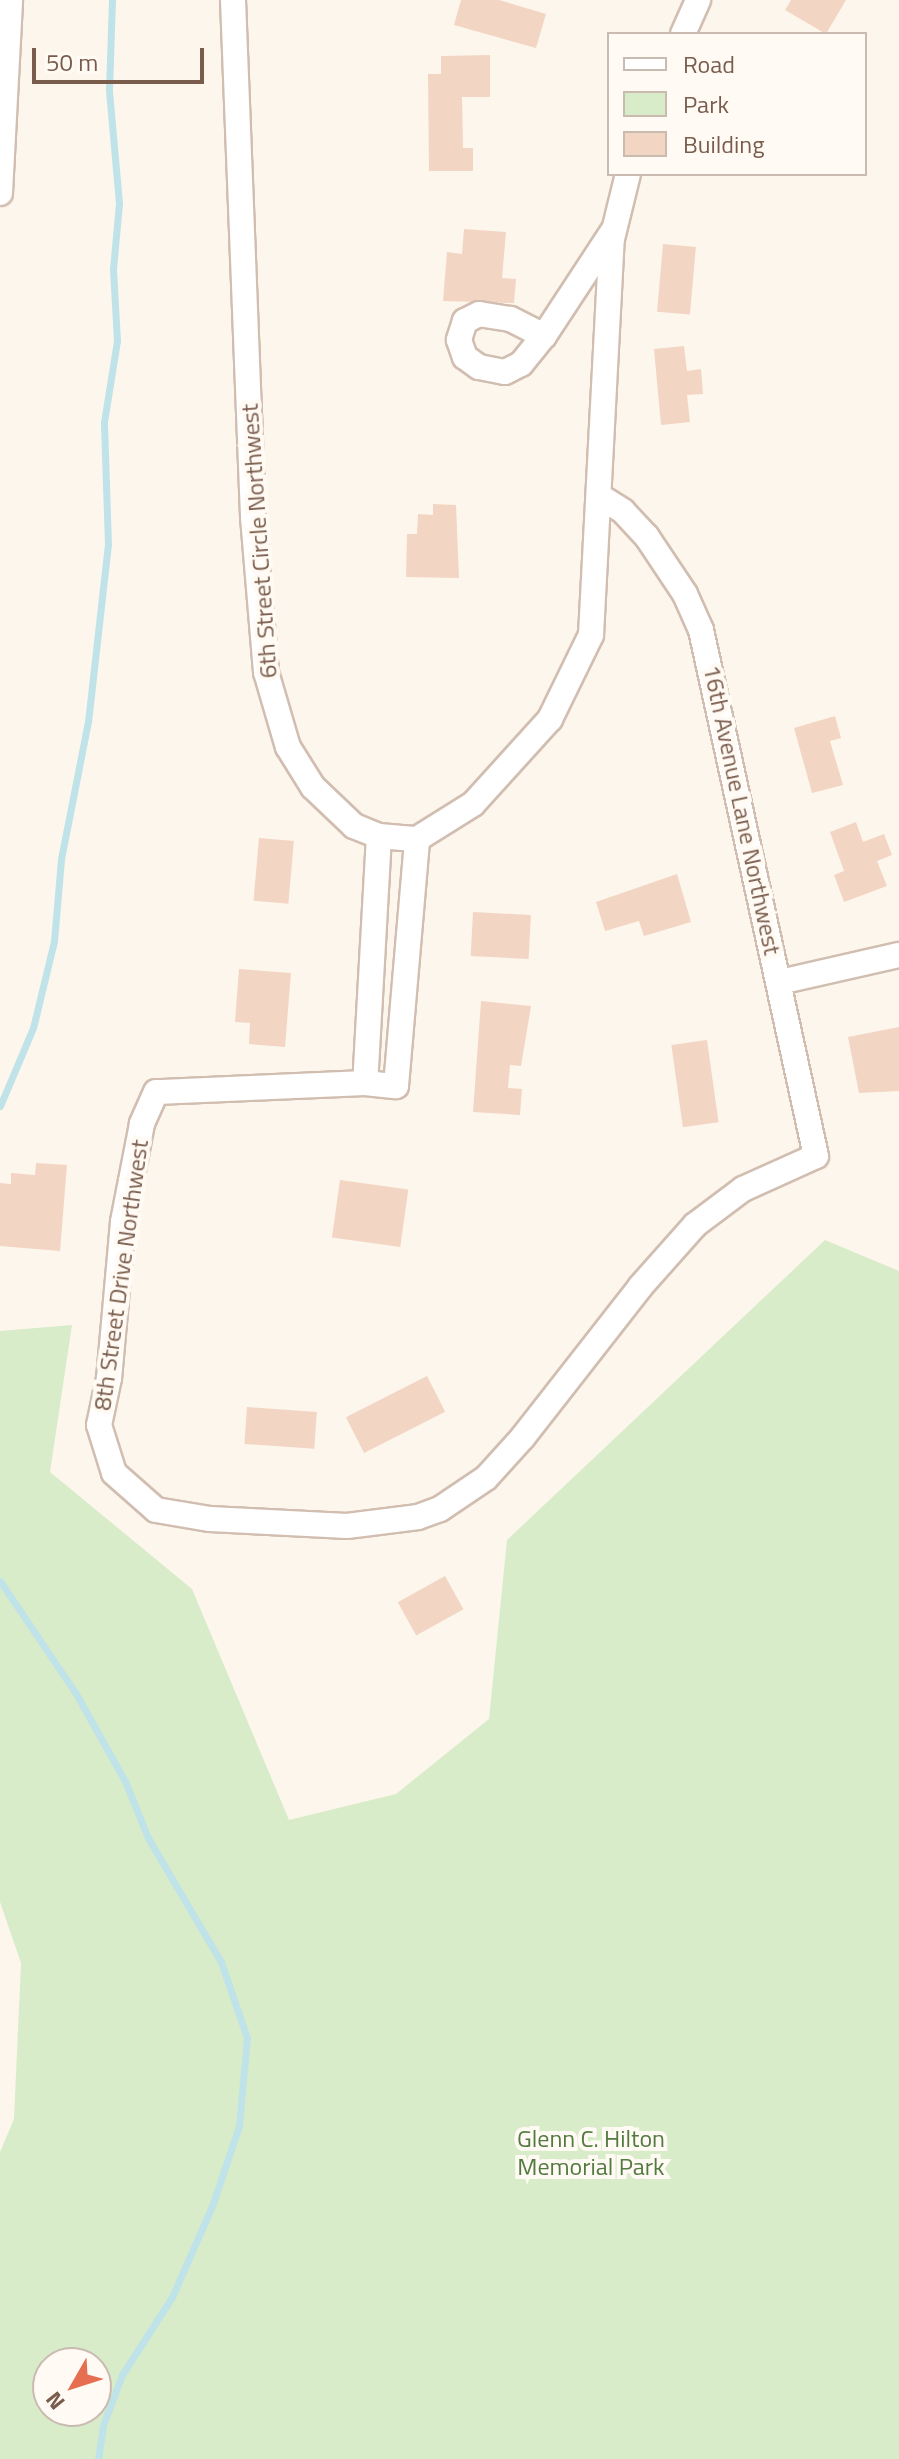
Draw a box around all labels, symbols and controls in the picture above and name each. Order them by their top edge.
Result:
scale bar [36,32,208,82]
legend [607,32,867,176]
text: 50 m [46,44,98,80]
text: Road [683,46,735,82]
text: Park [683,86,729,122]
text: Building [683,126,765,162]
street label: 6th Street Circle Northwest [235,403,283,679]
street label: 16th Avenue Lane Northwest [697,662,787,958]
street label: 8th Street Drive Northwest [88,1138,154,1412]
park label: Glenn C. Hilton Memorial Park [517,2125,665,2181]
north arrow [32,2347,112,2427]
text: N [37,2384,73,2417]

